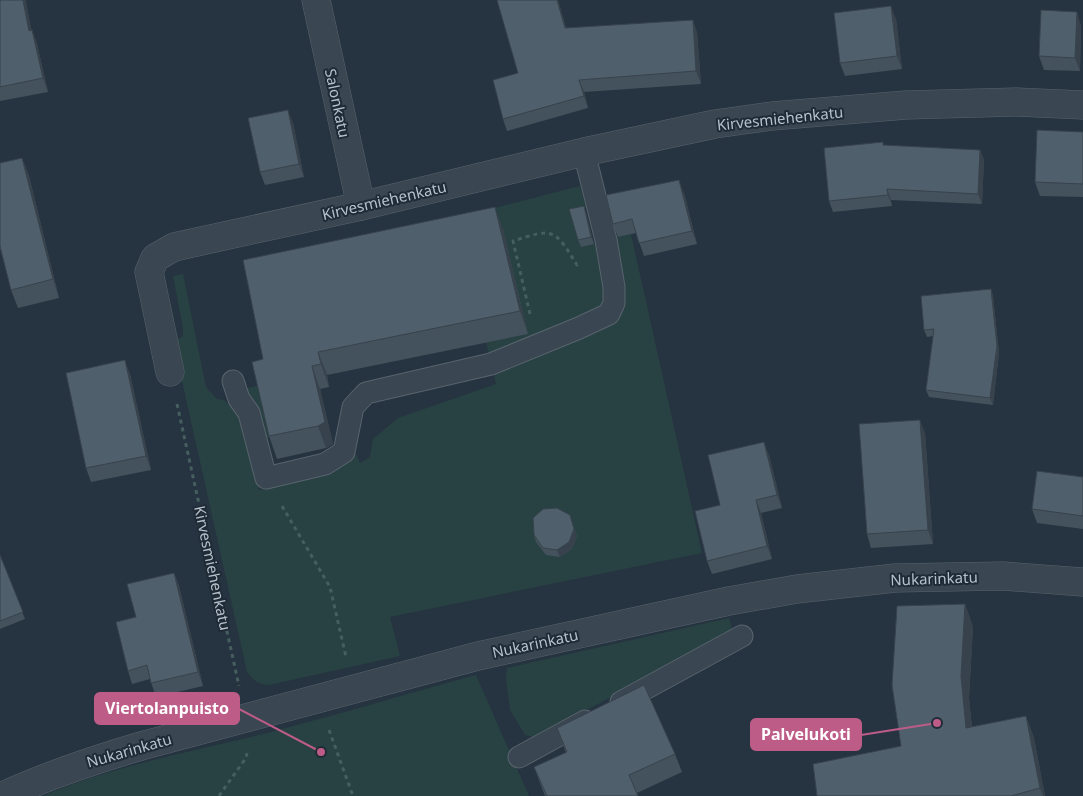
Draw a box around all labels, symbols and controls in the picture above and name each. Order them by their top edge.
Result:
street label: Salonkatu [321,67,355,139]
street label: Kirvesmiehenkatu [716,101,844,135]
street label: Kirvesmiehenkatu [320,176,448,224]
street label: Kirvesmiehenkatu [190,504,236,632]
street label: Nukarinkatu [890,566,978,590]
street label: Nukarinkatu [490,624,580,662]
callout: Viertolanpuisto [95,693,239,724]
text: Viertolanpuisto [105,697,229,719]
callout: Palvelukoti [751,719,861,750]
text: Palvelukoti [761,723,851,745]
street label: Nukarinkatu [84,728,174,772]

